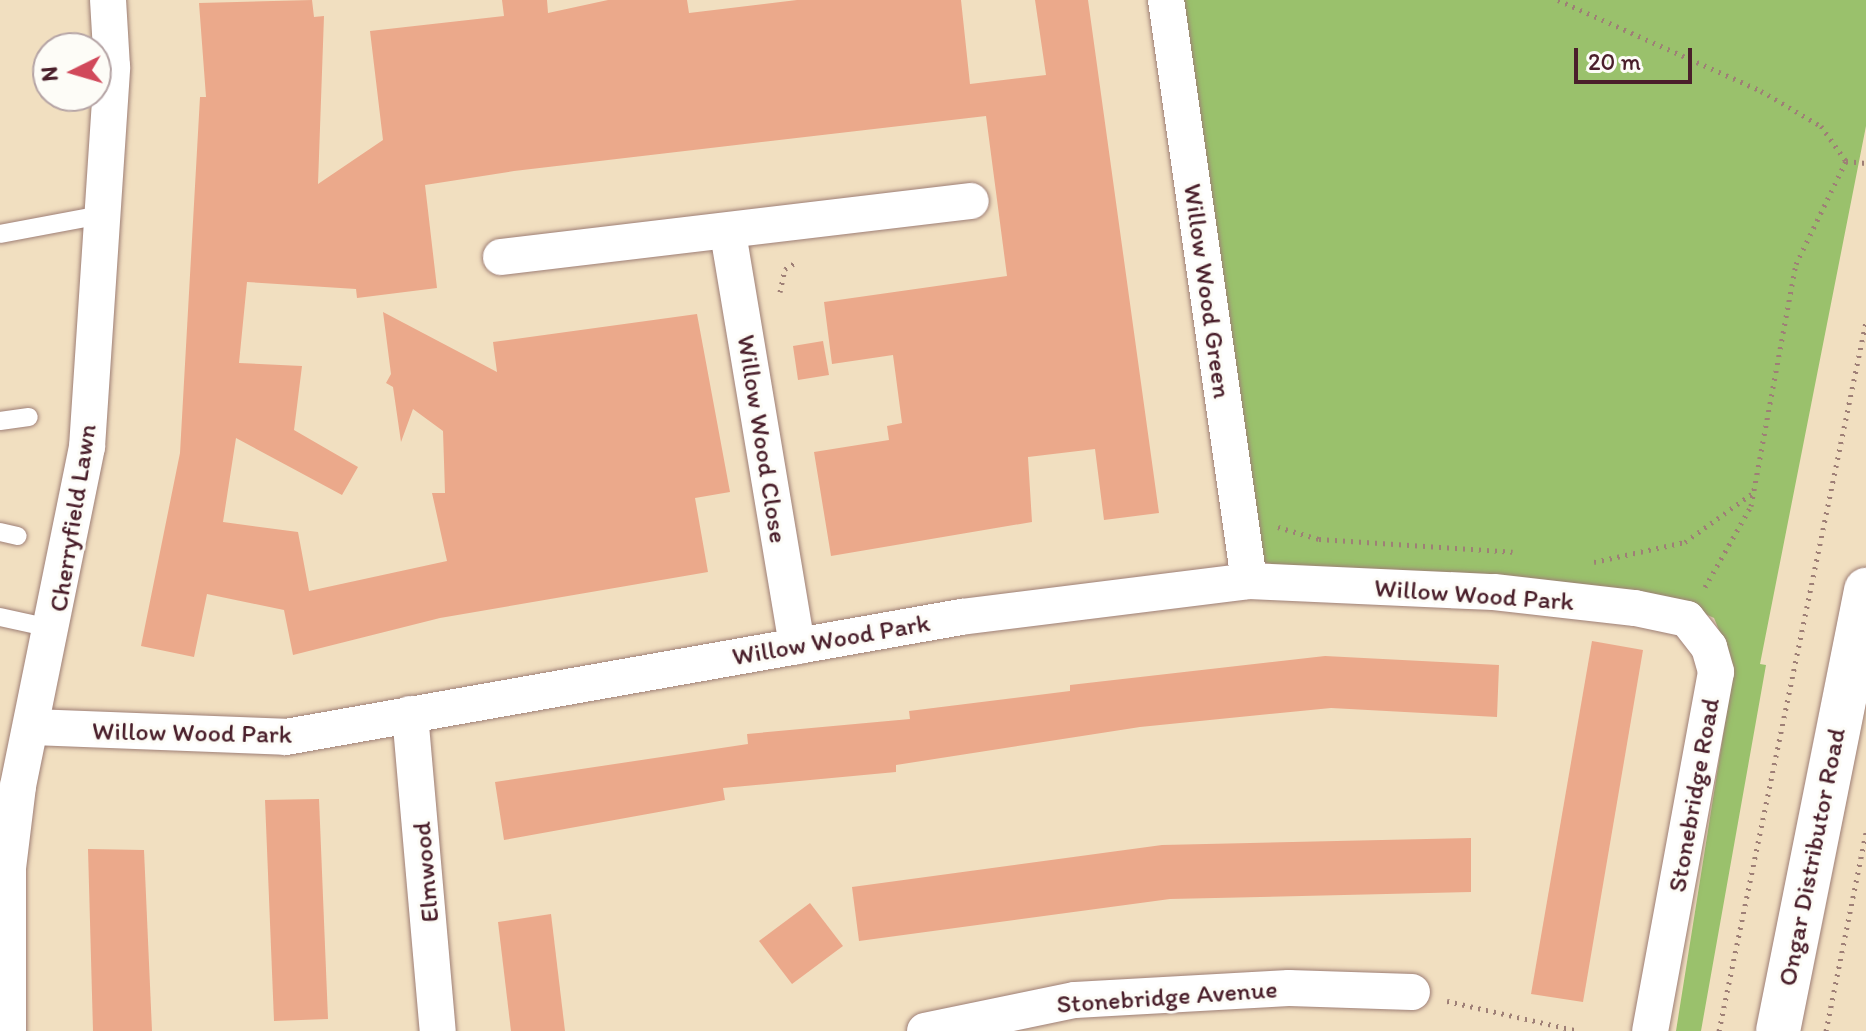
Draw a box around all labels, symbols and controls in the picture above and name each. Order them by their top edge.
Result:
north arrow [32,32,112,112]
scale bar [1578,32,1696,82]
text: 20 m [1588,47,1641,76]
text: N [35,65,64,83]
street label: Willow Wood Green [1177,182,1237,400]
street label: Willow Wood Close [730,333,794,545]
street label: Cherryfield Lawn [43,422,103,614]
street label: Willow Wood Park [1373,572,1575,618]
street label: Willow Wood Park [730,607,932,673]
street label: Stonebridge Road [1662,696,1726,894]
street label: Willow Wood Park [92,716,292,750]
street label: Ongar Distributor Road [1772,726,1852,988]
street label: Elmwood [406,820,446,924]
street label: Stonebridge Avenue [1056,974,1278,1020]

